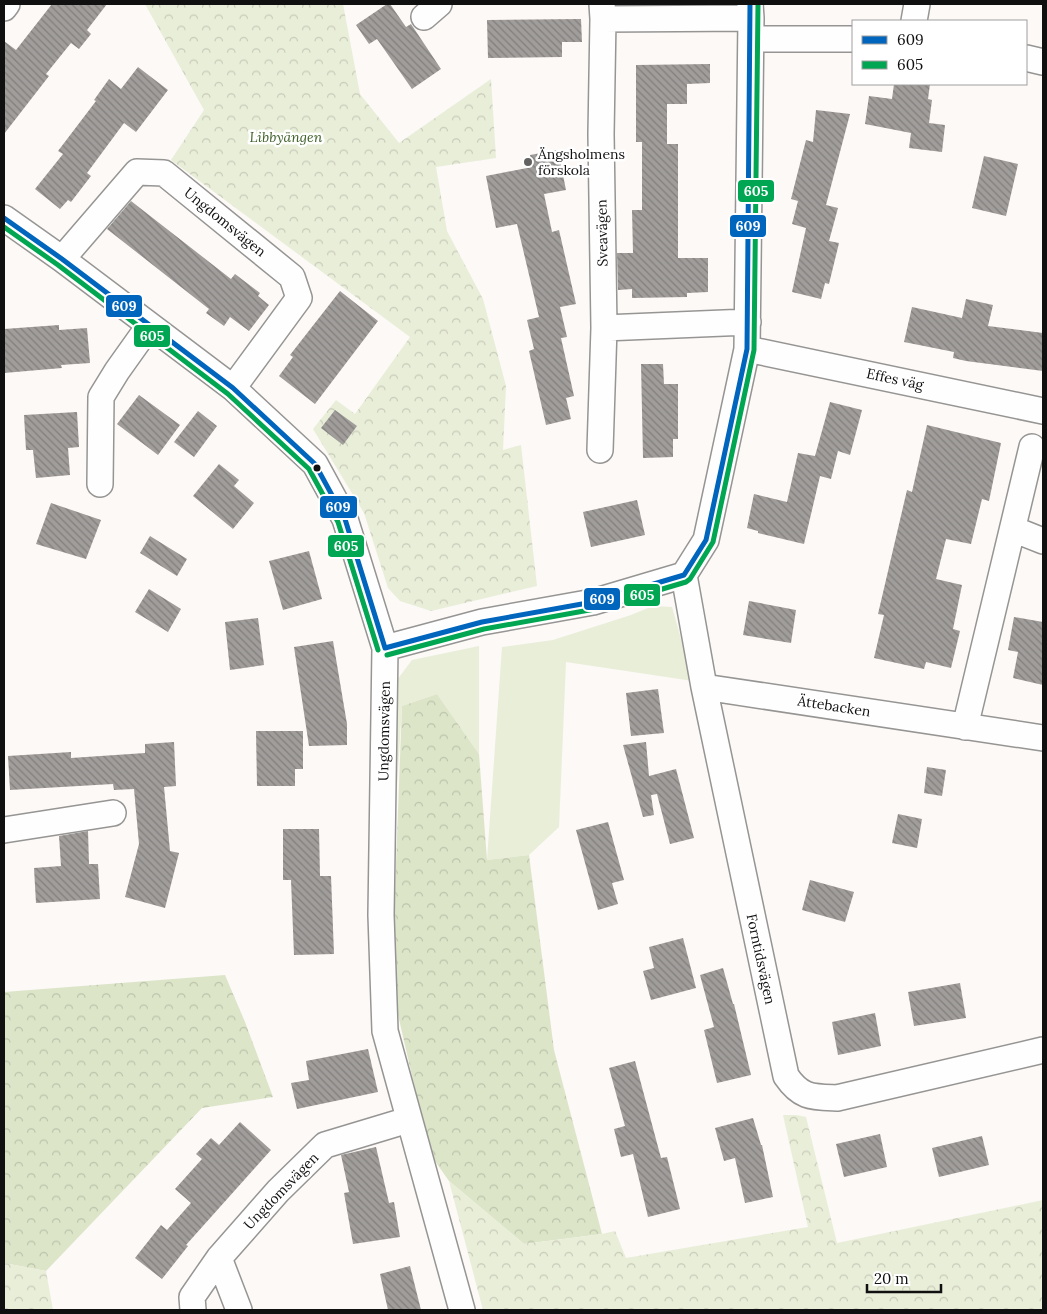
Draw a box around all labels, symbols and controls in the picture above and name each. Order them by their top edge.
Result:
legend [852,20,1027,85]
text: 609 [897,30,924,49]
text: 605 [897,55,923,74]
park label: Libbyängen [250,128,323,146]
place label: Ängsholmens förskola [537,145,625,179]
marker: Ängsholmens förskola [522,156,534,168]
line badge: 605 [737,179,775,203]
text: 605 [744,182,769,200]
street label: Ungdomsvägen [180,183,270,261]
street label: Sveavägen [592,199,612,267]
line badge: 609 [729,214,767,238]
text: 609 [735,217,761,235]
line badge: 609 [105,294,143,318]
text: 609 [111,297,137,315]
line badge: 605 [133,324,171,348]
text: 605 [140,327,165,345]
street label: Effes väg [865,364,925,394]
unlabelled marker [312,463,322,473]
line badge: 609 [319,495,358,519]
text: 609 [325,498,351,516]
line badge: 605 [327,534,365,558]
text: 605 [334,537,359,555]
line badge: 605 [623,583,661,607]
text: 605 [630,586,655,604]
line badge: 609 [583,587,621,611]
text: 609 [589,590,615,608]
street label: Ungdomsvägen [374,680,394,781]
street label: Ättebacken [795,691,872,721]
street label: Forntidsvägen [743,912,779,1006]
street label: Ungdomsvägen [240,1148,323,1233]
scale bar [867,1262,941,1294]
text: 20 m [874,1269,909,1288]

